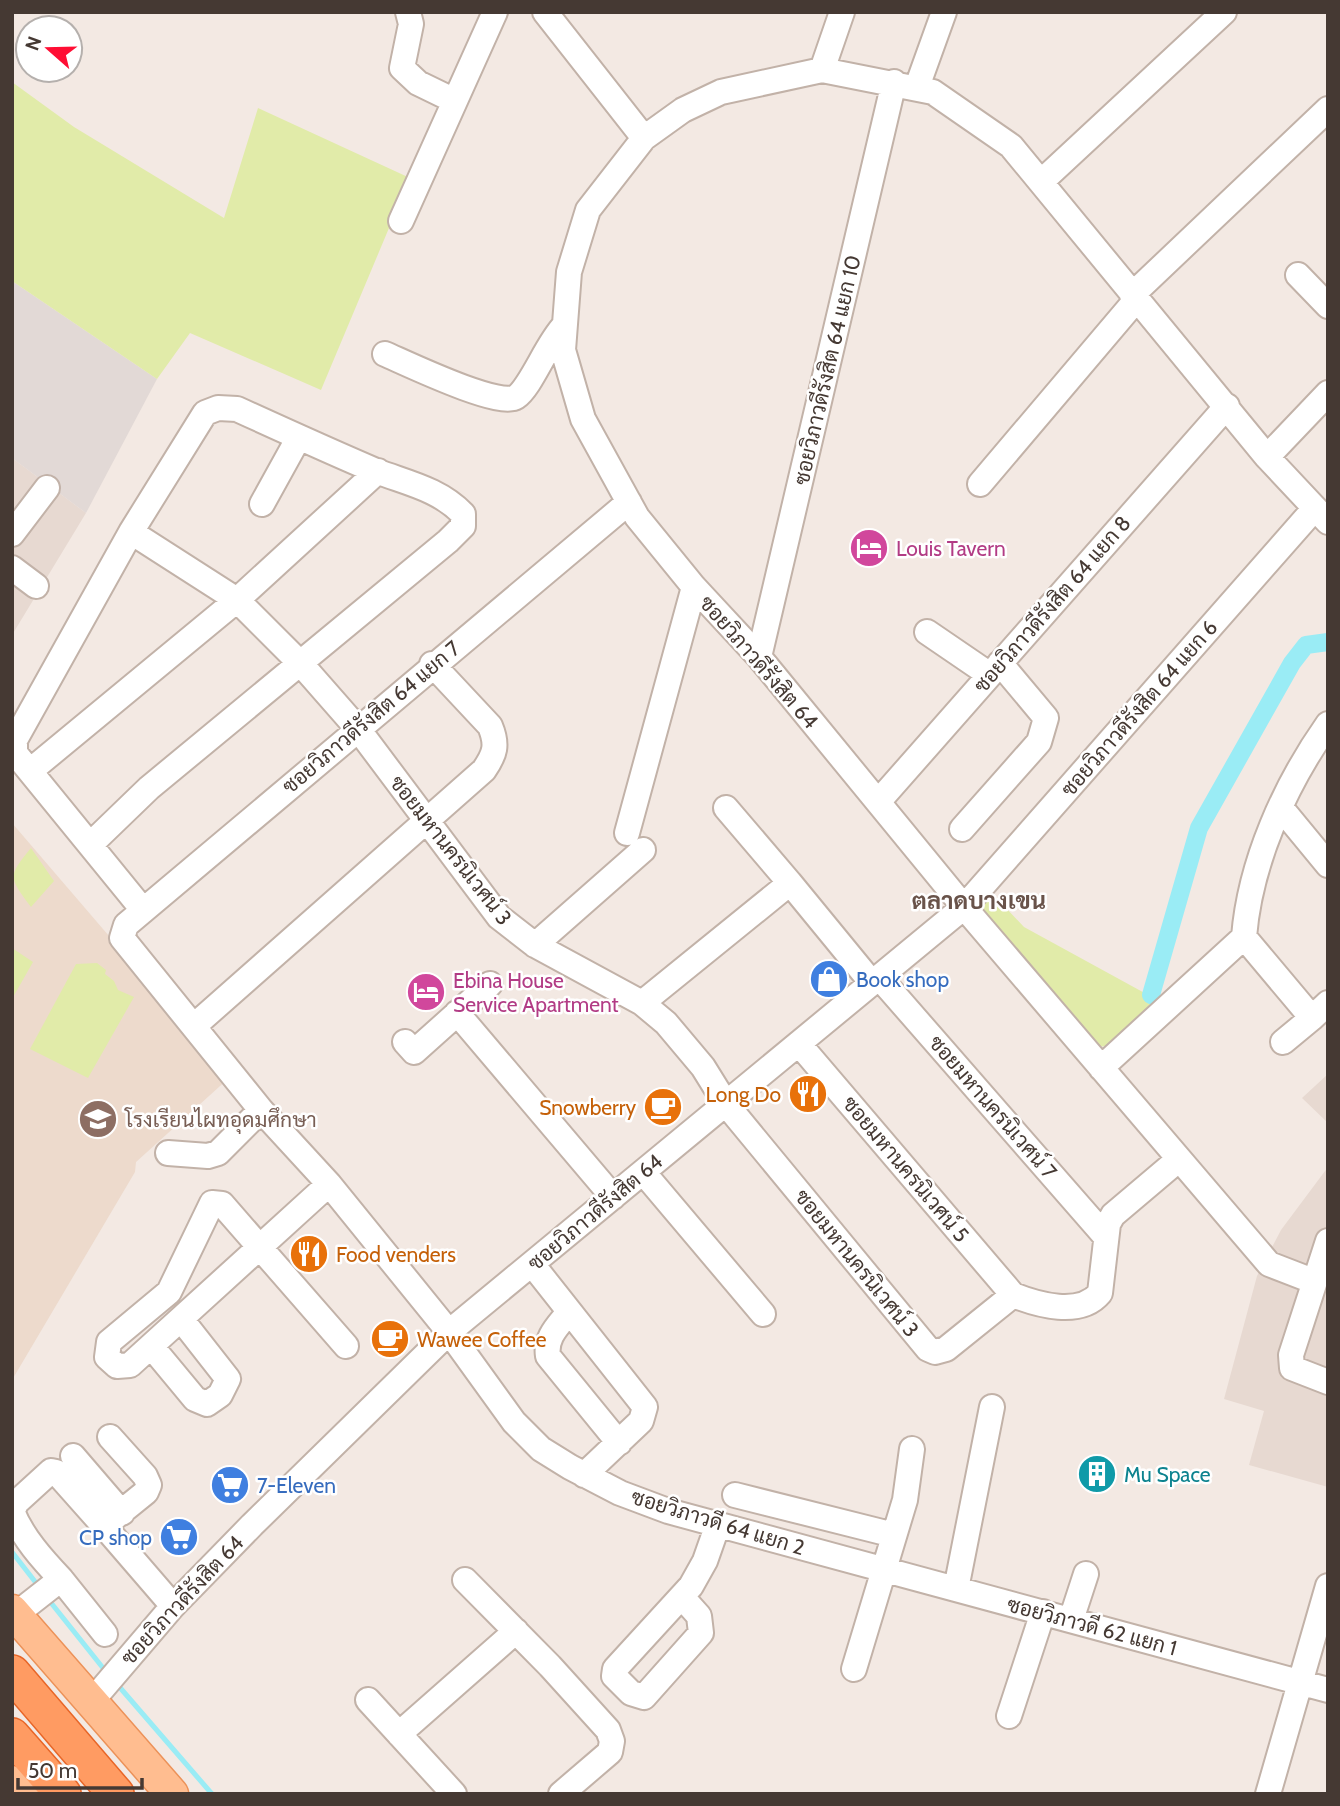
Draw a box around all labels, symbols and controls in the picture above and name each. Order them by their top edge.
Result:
north arrow [14,14,84,84]
text: N [20,33,47,54]
street label: ซอยวิภาวดีรังสิต 64 แยก 10 [788,253,866,487]
street label: ซอยวิภาวดีรังสิต 64 แยก 8 [968,510,1136,698]
hotel icon: Louis Tavern [848,527,890,569]
place label: Louis Tavern [896,536,1006,561]
street label: ซอยวิภาวดีรังสิต 64 [695,590,823,734]
street label: ซอยวิภาวดีรังสิต 64 แยก 6 [1056,615,1222,801]
street label: ซอยวิภาวดีรังสิต 64 แยก 7 [277,635,465,799]
street label: ซอยมหานครนิเวศน์ 3 [385,770,518,930]
district label: ตลาดบางเขน [912,886,1046,915]
shop icon: Book shop [808,958,850,1000]
place label: Book shop [856,967,949,992]
place label: Ebina House Service Apartment [453,968,619,1017]
hotel icon: Ebina House Service Apartment [405,971,447,1013]
street label: ซอยมหานครนิเวศน์ 7 [924,1030,1063,1184]
restaurant icon: Long Do [787,1073,829,1115]
place label: Long Do [706,1082,781,1107]
cafe icon: Snowberry [642,1086,684,1128]
street label: ซอยมหานครนิเวศน์ 5 [838,1090,975,1247]
place label: Snowberry [539,1095,636,1120]
school or university icon: โรงเรียนไผทอุดมศึกษา [77,1098,119,1140]
place label: โรงเรียนไผทอุดมศึกษา [124,1107,317,1134]
street label: ซอยวิภาวดีรังสิต 64 [523,1149,667,1275]
street label: ซอยมหานครนิเวศน์ 3 [790,1184,925,1342]
restaurant icon: Food venders [288,1233,330,1275]
place label: Food venders [336,1242,456,1267]
cafe icon: Wawee Coffee [369,1318,411,1360]
place label: Wawee Coffee [417,1327,547,1352]
building icon: Mu Space [1076,1453,1118,1495]
place label: Mu Space [1124,1462,1211,1487]
supermarket icon: 7-Eleven [209,1464,251,1506]
place label: 7-Eleven [257,1473,336,1498]
street label: ซอยวิภาวดี 64 แยก 2 [628,1484,808,1560]
supermarket icon: CP shop [158,1516,200,1558]
place label: CP shop [79,1525,152,1550]
street label: ซอยวิภาวดีรังสิต 64 [116,1530,248,1670]
street label: ซอยวิภาวดี 62 แยก 1 [1004,1591,1180,1661]
scale bar [18,1746,142,1790]
text: 50 m [28,1758,77,1783]

